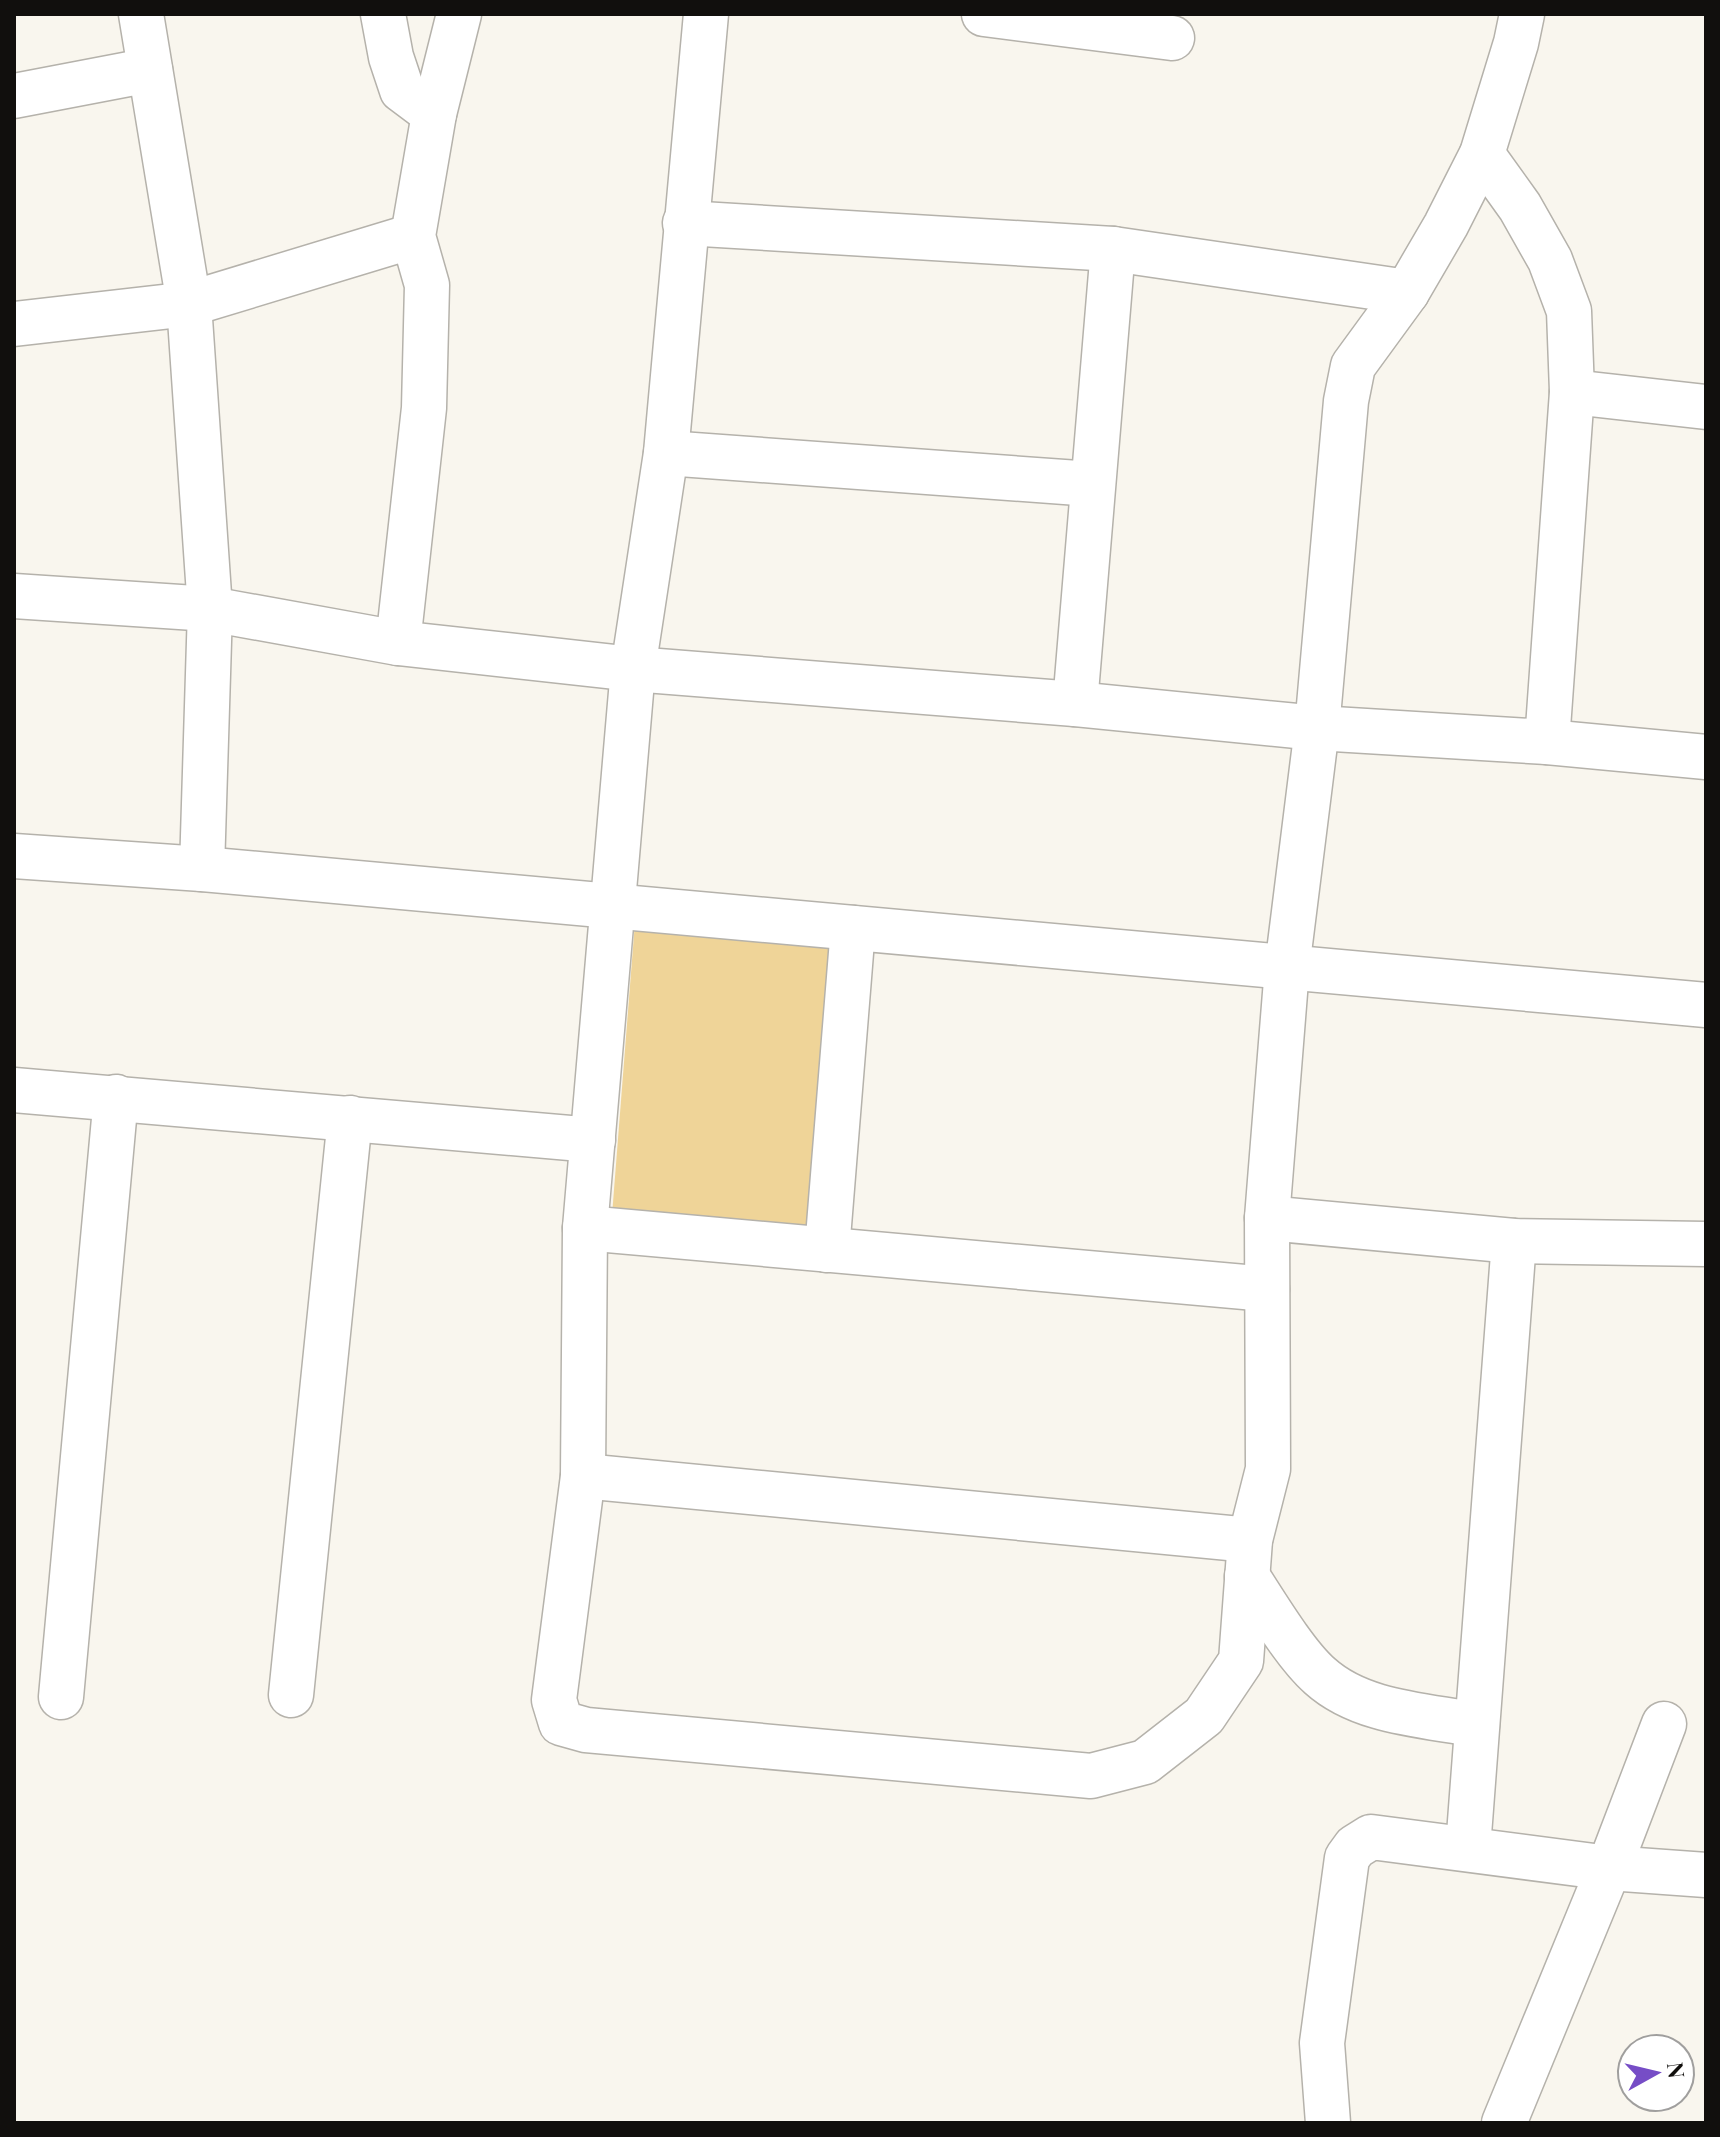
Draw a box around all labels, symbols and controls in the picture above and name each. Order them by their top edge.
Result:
north arrow [1616,2033,1696,2113]
text: N [1661,2060,1693,2080]

